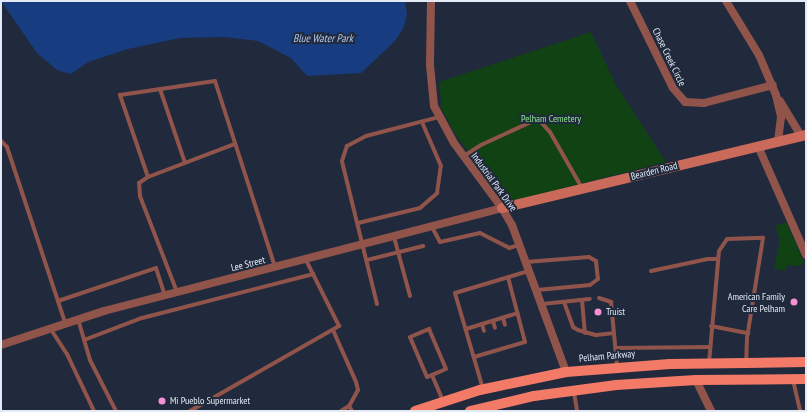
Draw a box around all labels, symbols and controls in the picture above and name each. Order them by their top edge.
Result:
street label: Chase Creek Circle [650,26,688,88]
water label: Blue Water Park [293,31,353,45]
park label: Pelham Cemetery [521,113,581,125]
street label: Industrial Park Drive [469,150,519,214]
street label: Bearden Road [629,159,679,183]
street label: Lee Street [230,254,266,274]
place label: American Family Care Pelham [728,290,785,314]
marker: American Family Care Pelham [788,296,800,308]
place label: Truist [606,306,625,318]
marker: Truist [593,307,603,317]
street label: Pelham Parkway [578,348,636,364]
place label: Mi Pueblo Supermarket [170,395,250,407]
marker: Mi Pueblo Supermarket [157,396,167,406]

